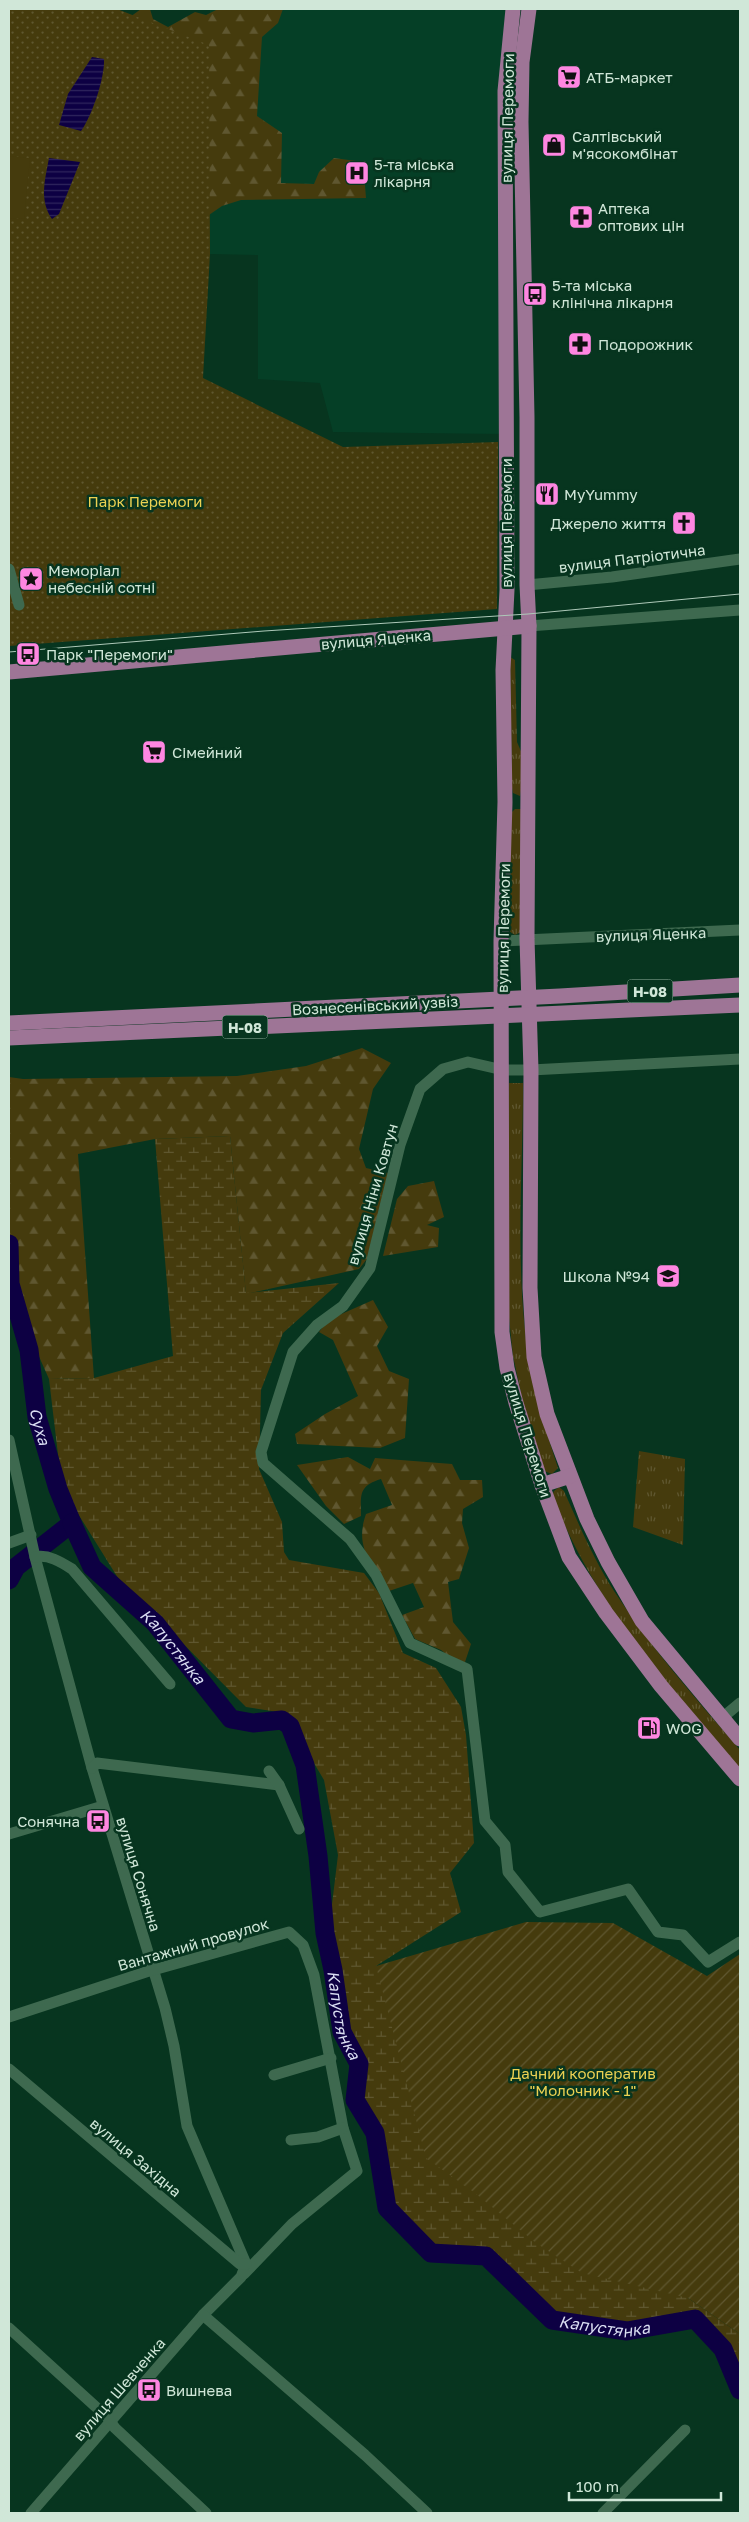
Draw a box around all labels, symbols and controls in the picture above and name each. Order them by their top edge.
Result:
street label: вулиця Перемоги [497,53,517,183]
supermarket icon: АТБ-маркет [556,64,582,90]
place label: АТБ-маркет [586,68,673,86]
place label: Салтівський м'ясокомбінат [572,127,678,162]
shop icon: Салтівський м'ясокомбінат [541,132,567,158]
place label: 5-та міська лікарня [374,155,454,190]
hospital icon: 5-та міська лікарня [344,160,370,186]
place label: Аптека оптових цін [598,199,684,234]
pharmacy icon: Аптека оптових цін [568,204,594,230]
place label: 5-та міська клінічна лікарня [552,276,673,311]
bus stop icon: 5-та міська клінічна лікарня [522,281,548,307]
pharmacy icon: Подорожник [567,331,593,357]
place label: Подорожник [598,335,693,353]
street label: вулиця Перемоги [497,458,515,588]
restaurant icon: MyYummy [534,481,560,507]
place label: MyYummy [564,485,638,503]
park label: Парк Перемоги [87,492,203,510]
church icon: Джерело життя [671,510,697,536]
place label: Джерело життя [550,514,666,532]
street label: вулиця Патріотична [558,540,706,576]
place label: Меморіал небесній сотні [48,561,155,596]
place icon: Меморіал небесній сотні [18,566,44,592]
street label: вулиця Яценка [320,625,432,653]
bus stop icon: Парк "Перемоги" [15,641,41,667]
place label: Парк "Перемоги" [46,645,173,663]
supermarket icon: Сімейний [141,739,167,765]
place label: Сімейний [172,743,242,761]
street label: вулиця Перемоги [493,863,513,993]
street label: вулиця Яценка [596,923,706,945]
road number: Н-08 [628,979,672,1002]
street label: Вознесенівський узвіз [291,992,459,1018]
road number: Н-08 [222,1016,268,1038]
street label: вулиця Ніни Ковтун [343,1121,401,1267]
school or university icon: Школа №94 [655,1263,681,1289]
place label: Школа №94 [563,1267,650,1285]
street label: вулиця Перемоги [500,1370,556,1500]
water label: Суха [26,1407,55,1448]
water label: Капустянка [136,1605,210,1689]
fuel station icon: WOG [636,1715,662,1741]
place label: WOG [666,1719,702,1737]
bus stop icon: Сонячна [85,1808,111,1834]
place label: Сонячна [17,1812,80,1830]
street label: вулиця Сонячна [113,1815,165,1933]
street label: Вантажний провулок [115,1914,271,1974]
water label: Капустянка [323,1969,365,2064]
park label: Дачний кооператив "Молочник - 1" [510,2064,656,2099]
street label: вулиця Західна [87,2114,185,2200]
water label: Капустянка [558,2311,652,2342]
street label: вулиця Шевченка [69,2334,169,2444]
bus stop icon: Вишнева [136,2377,162,2403]
place label: Вишнева [166,2381,232,2399]
scale bar [569,2470,722,2502]
text: 100 m [576,2477,619,2495]

